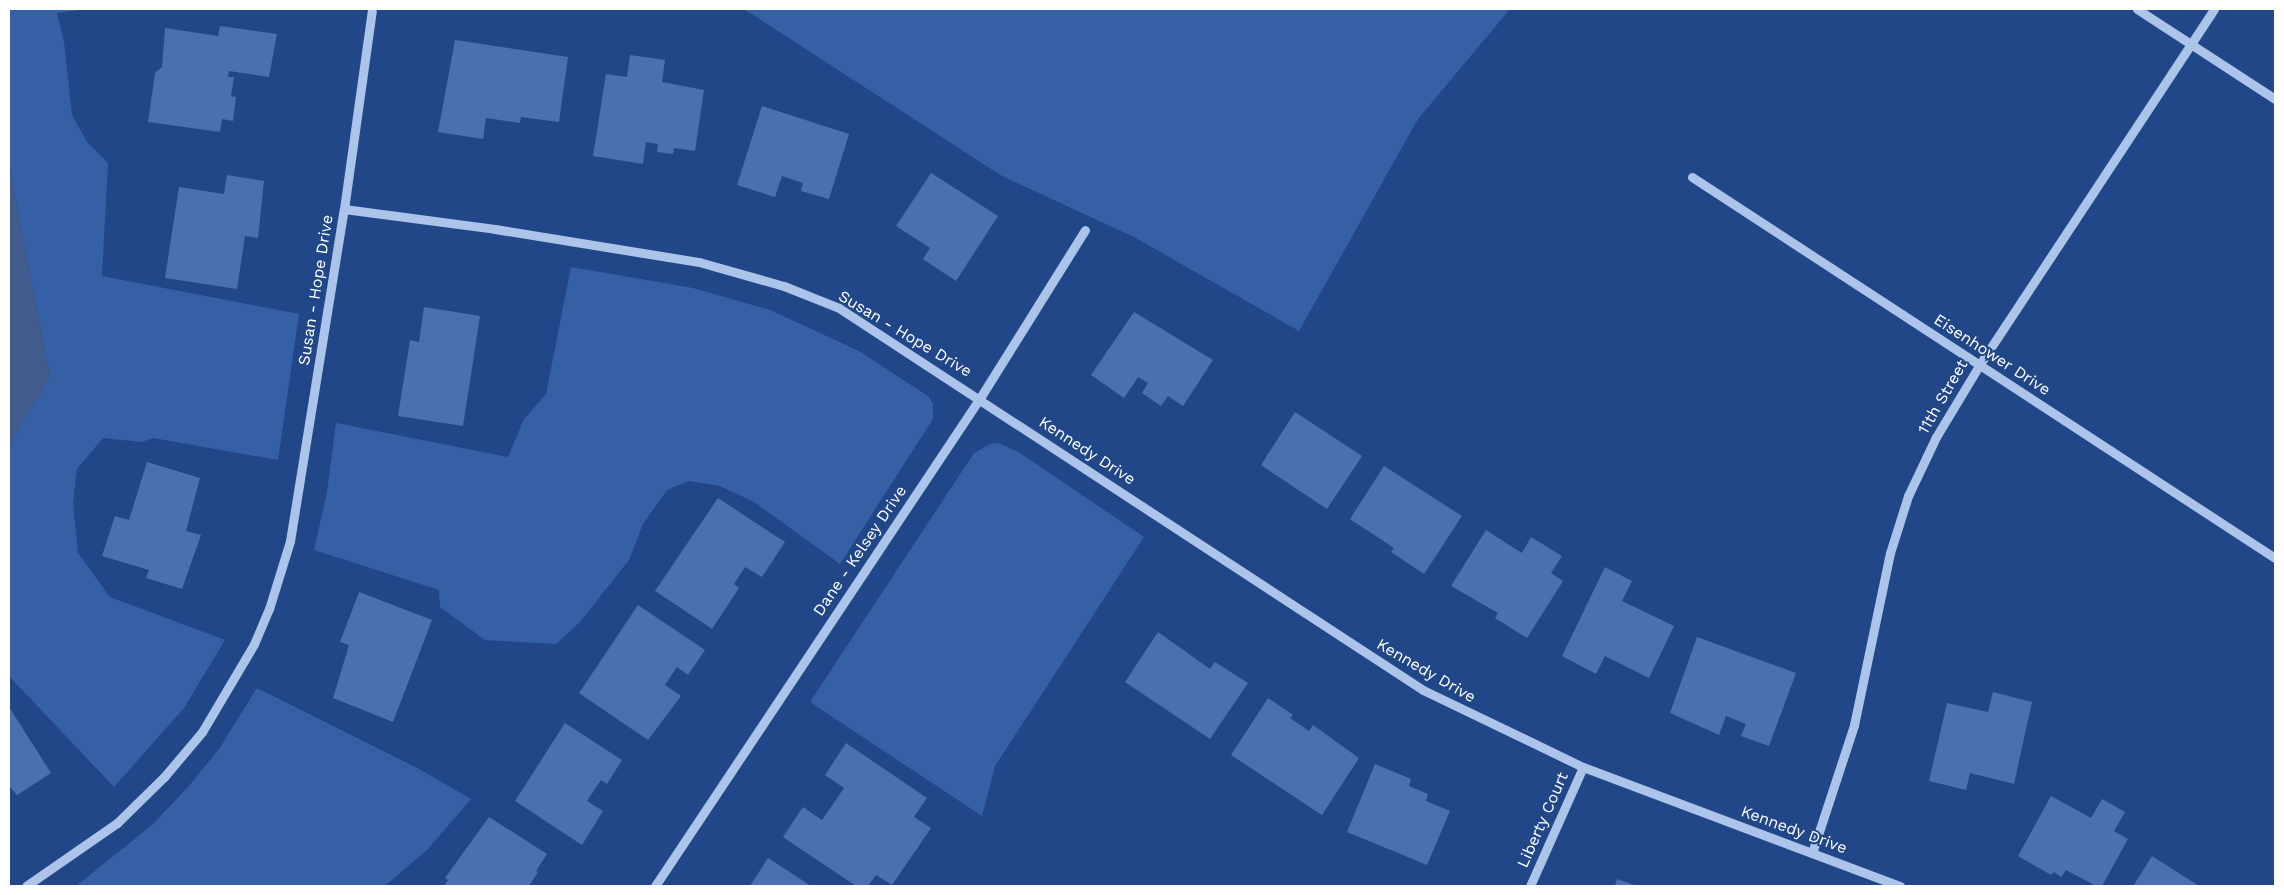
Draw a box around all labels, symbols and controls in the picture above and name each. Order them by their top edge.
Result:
street label: Susan - Hope Drive [295,213,337,367]
street label: Susan - Hope Drive [835,287,975,381]
street label: Eisenhower Drive [1930,310,2054,400]
street label: 11th Street [1914,356,1972,438]
street label: Kennedy Drive [1035,413,1139,489]
street label: Dane - Kelsey Drive [809,482,911,620]
street label: Kennedy Drive [1373,635,1479,707]
street label: Liberty Court [1513,769,1573,871]
street label: Kennedy Drive [1738,802,1850,858]

